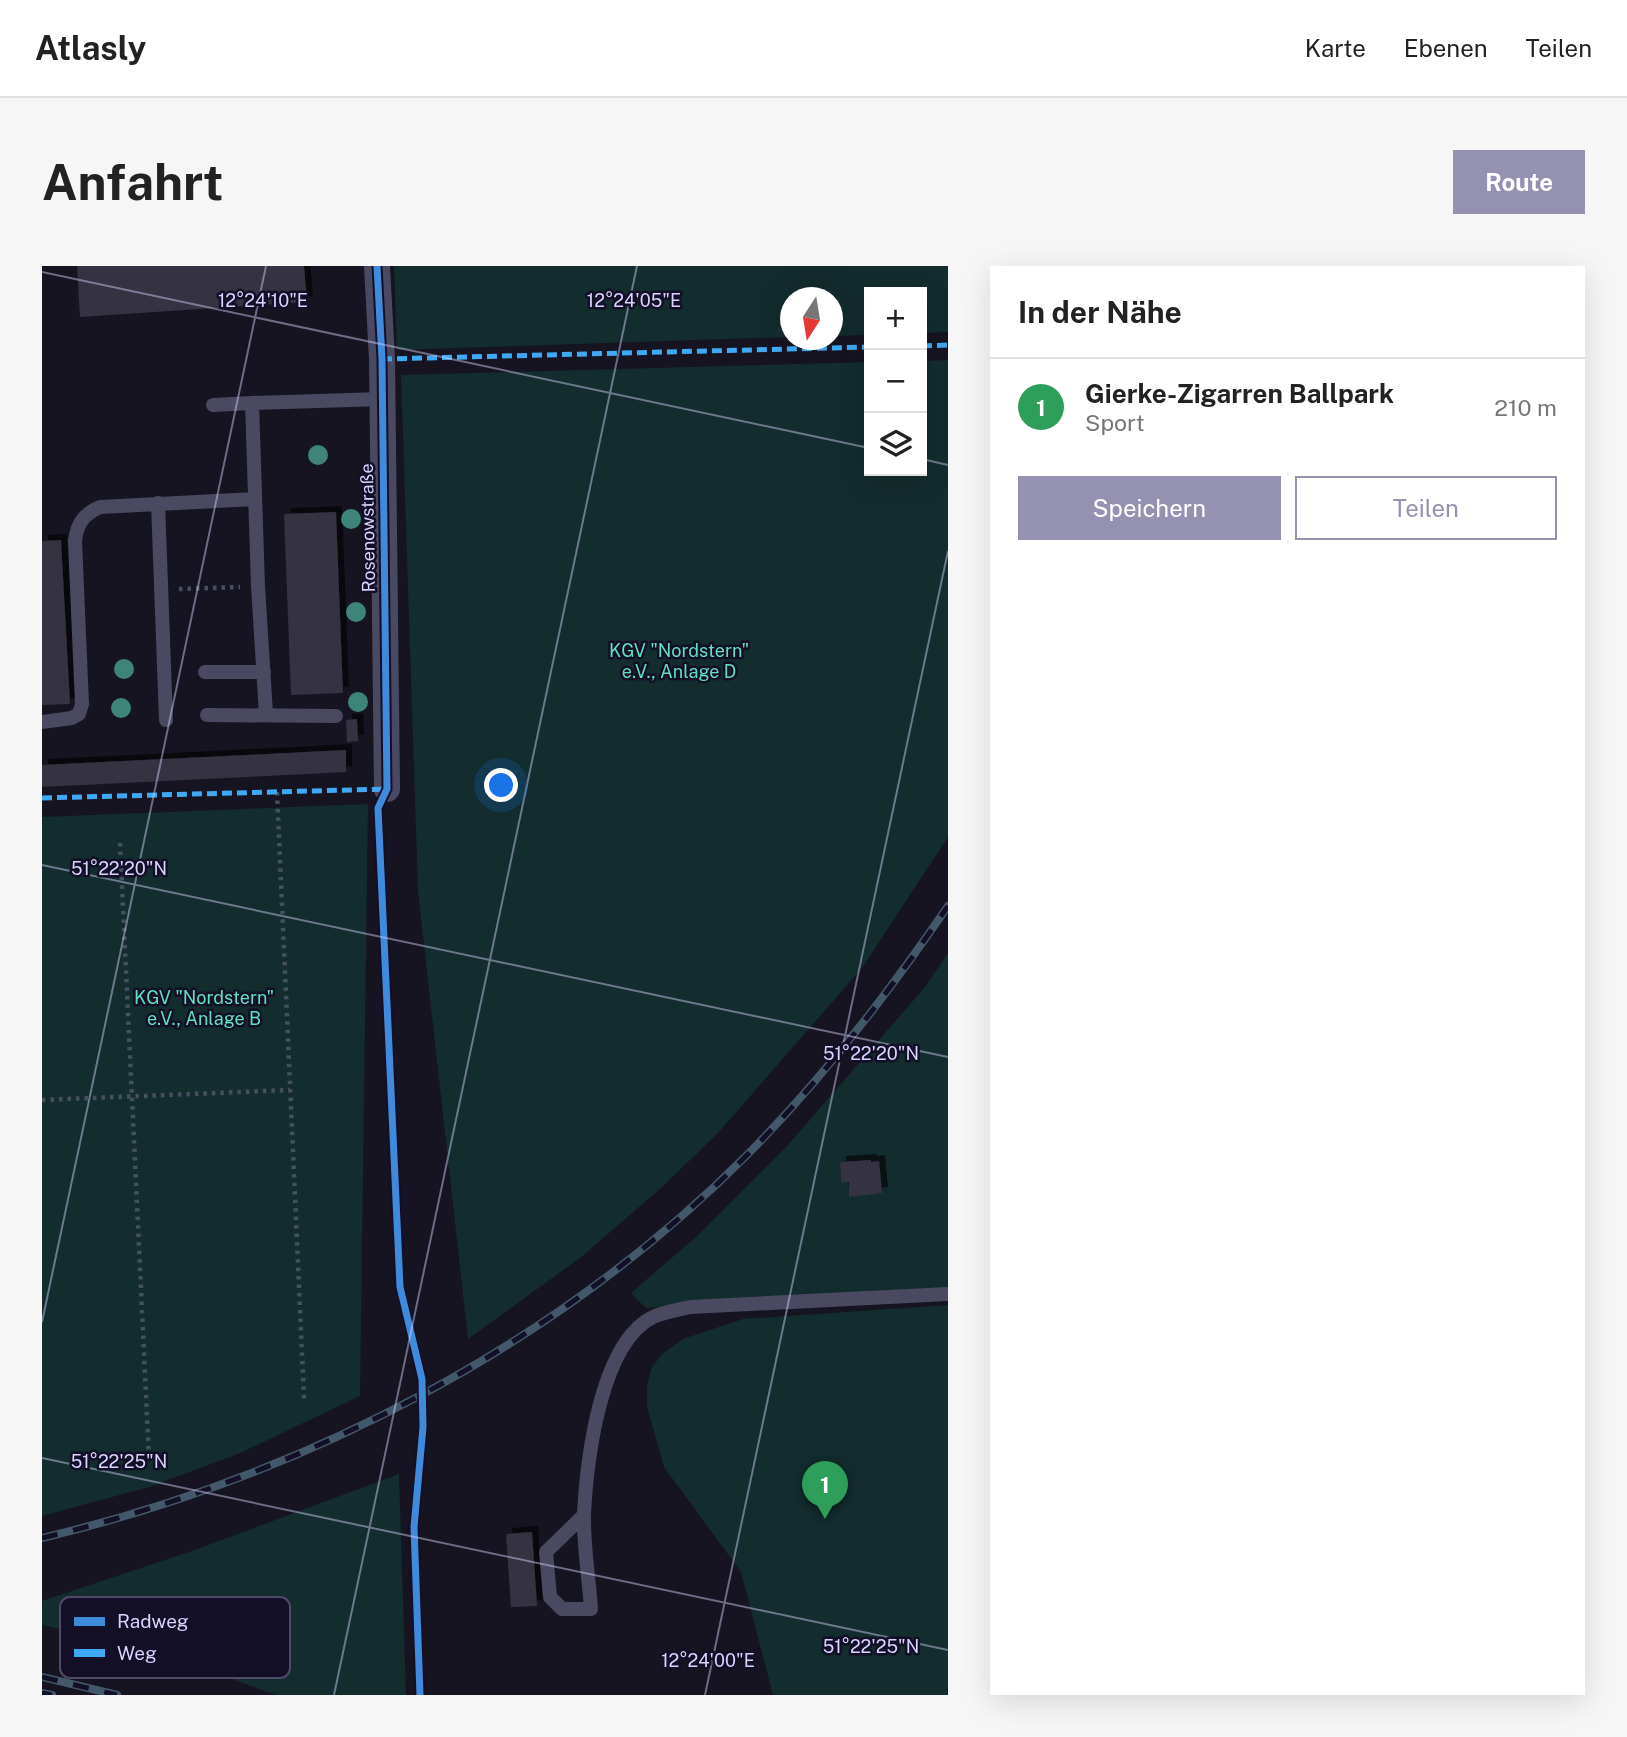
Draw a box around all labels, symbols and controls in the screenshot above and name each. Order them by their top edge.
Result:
text: Atlasly [35,29,146,67]
text: Karte [1305,34,1366,62]
text: Ebenen [1404,34,1488,62]
text: Teilen [1526,34,1592,62]
button: Route [1453,150,1585,214]
text: Anfahrt [42,153,223,211]
north arrow [780,287,843,350]
map controls [864,287,927,476]
button: + [864,287,927,350]
text: 12°24'10"E [218,290,308,311]
text: 12°24'05"E [587,290,681,311]
text: In der Nähe [1018,294,1182,330]
button: − [864,350,927,413]
text: Gierke-Zigarren Ballpark [1085,378,1394,409]
text: 1 [1036,394,1046,421]
text: 210 m [1494,394,1557,421]
text: Sport [1085,409,1145,436]
button: layers [864,413,927,476]
street label: Rosenowstraße [356,463,379,593]
button: Speichern [1018,476,1281,540]
button: Teilen [1295,476,1557,540]
park label: KGV "Nordstern" e.V., Anlage D [609,640,749,682]
your location [484,768,518,802]
text: 51°22'20"N [71,858,167,879]
park label: KGV "Nordstern" e.V., Anlage B [134,987,274,1029]
text: 51°22'20"N [823,1043,919,1064]
text: 51°22'25"N [71,1451,167,1472]
pin: 1 [802,1461,848,1519]
legend [60,1597,290,1678]
text: Radweg [117,1610,189,1632]
text: 51°22'25"N [823,1636,919,1657]
text: Weg [117,1642,157,1664]
text: 12°24'00"E [661,1650,755,1671]

